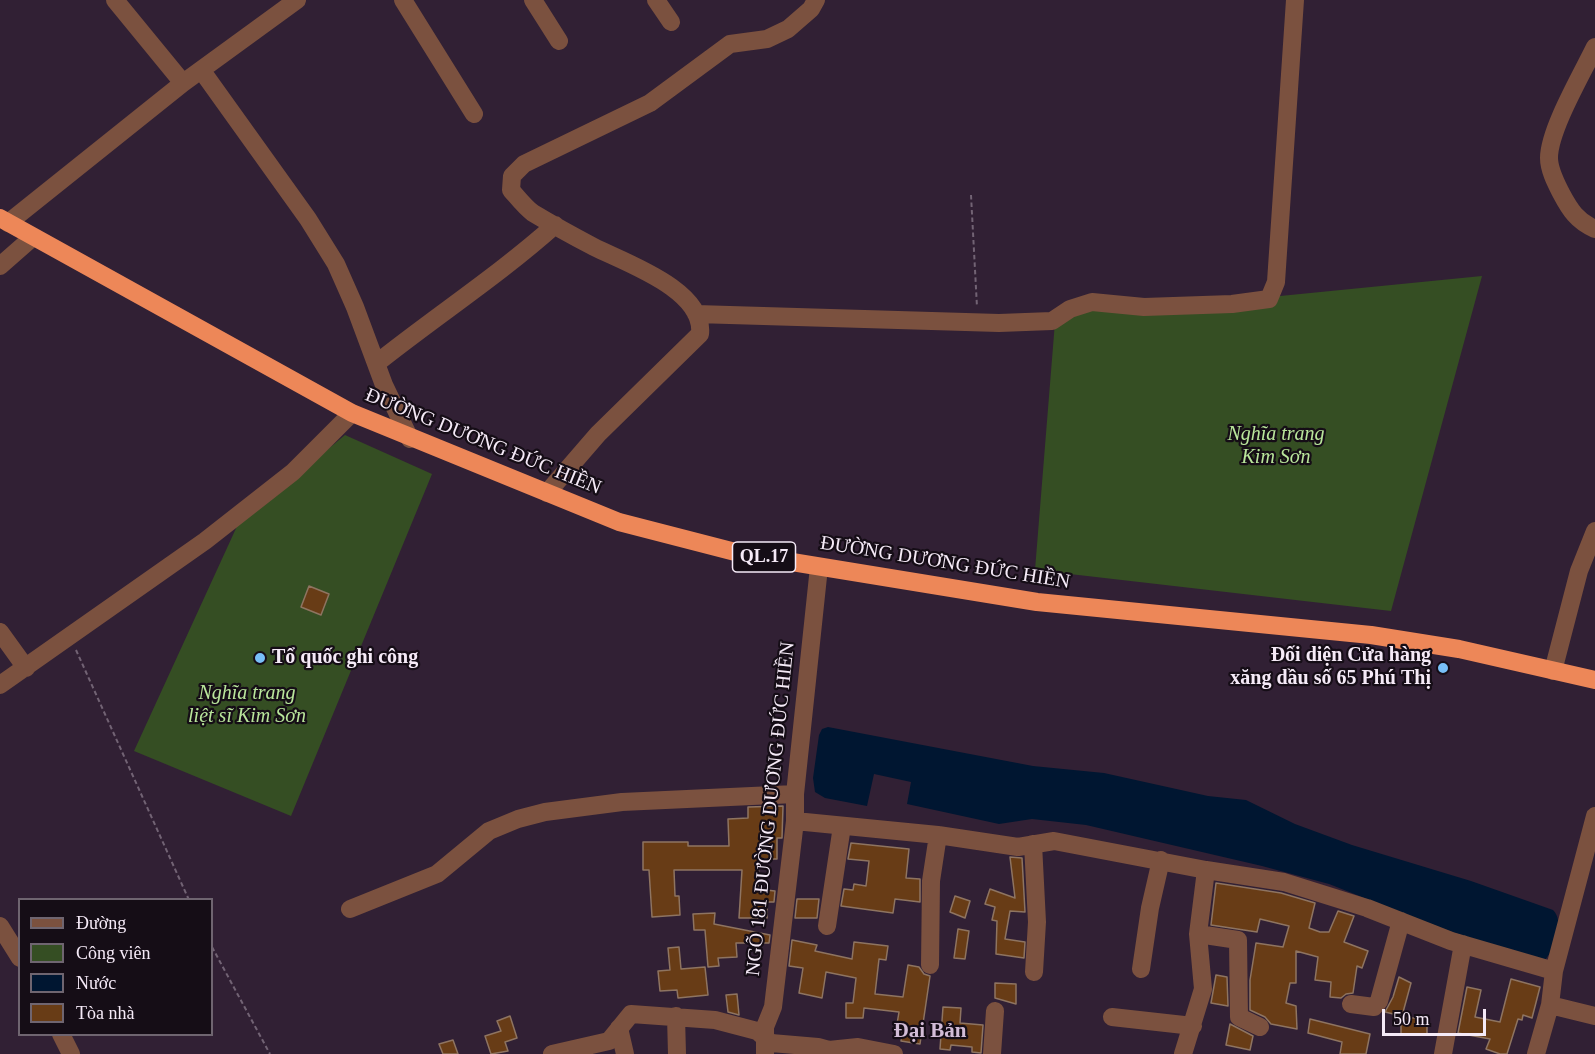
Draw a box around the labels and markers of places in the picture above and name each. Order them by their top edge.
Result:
place label: Đối diện Cửa hàng xăng dầu số 65 Phú Thị [1230,644,1431,691]
place label: Tổ quốc ghi công [272,646,418,670]
marker: Tổ quốc ghi công [253,651,267,665]
marker: Đối diện Cửa hàng xăng dầu số 65 Phú Thị [1436,661,1450,675]

